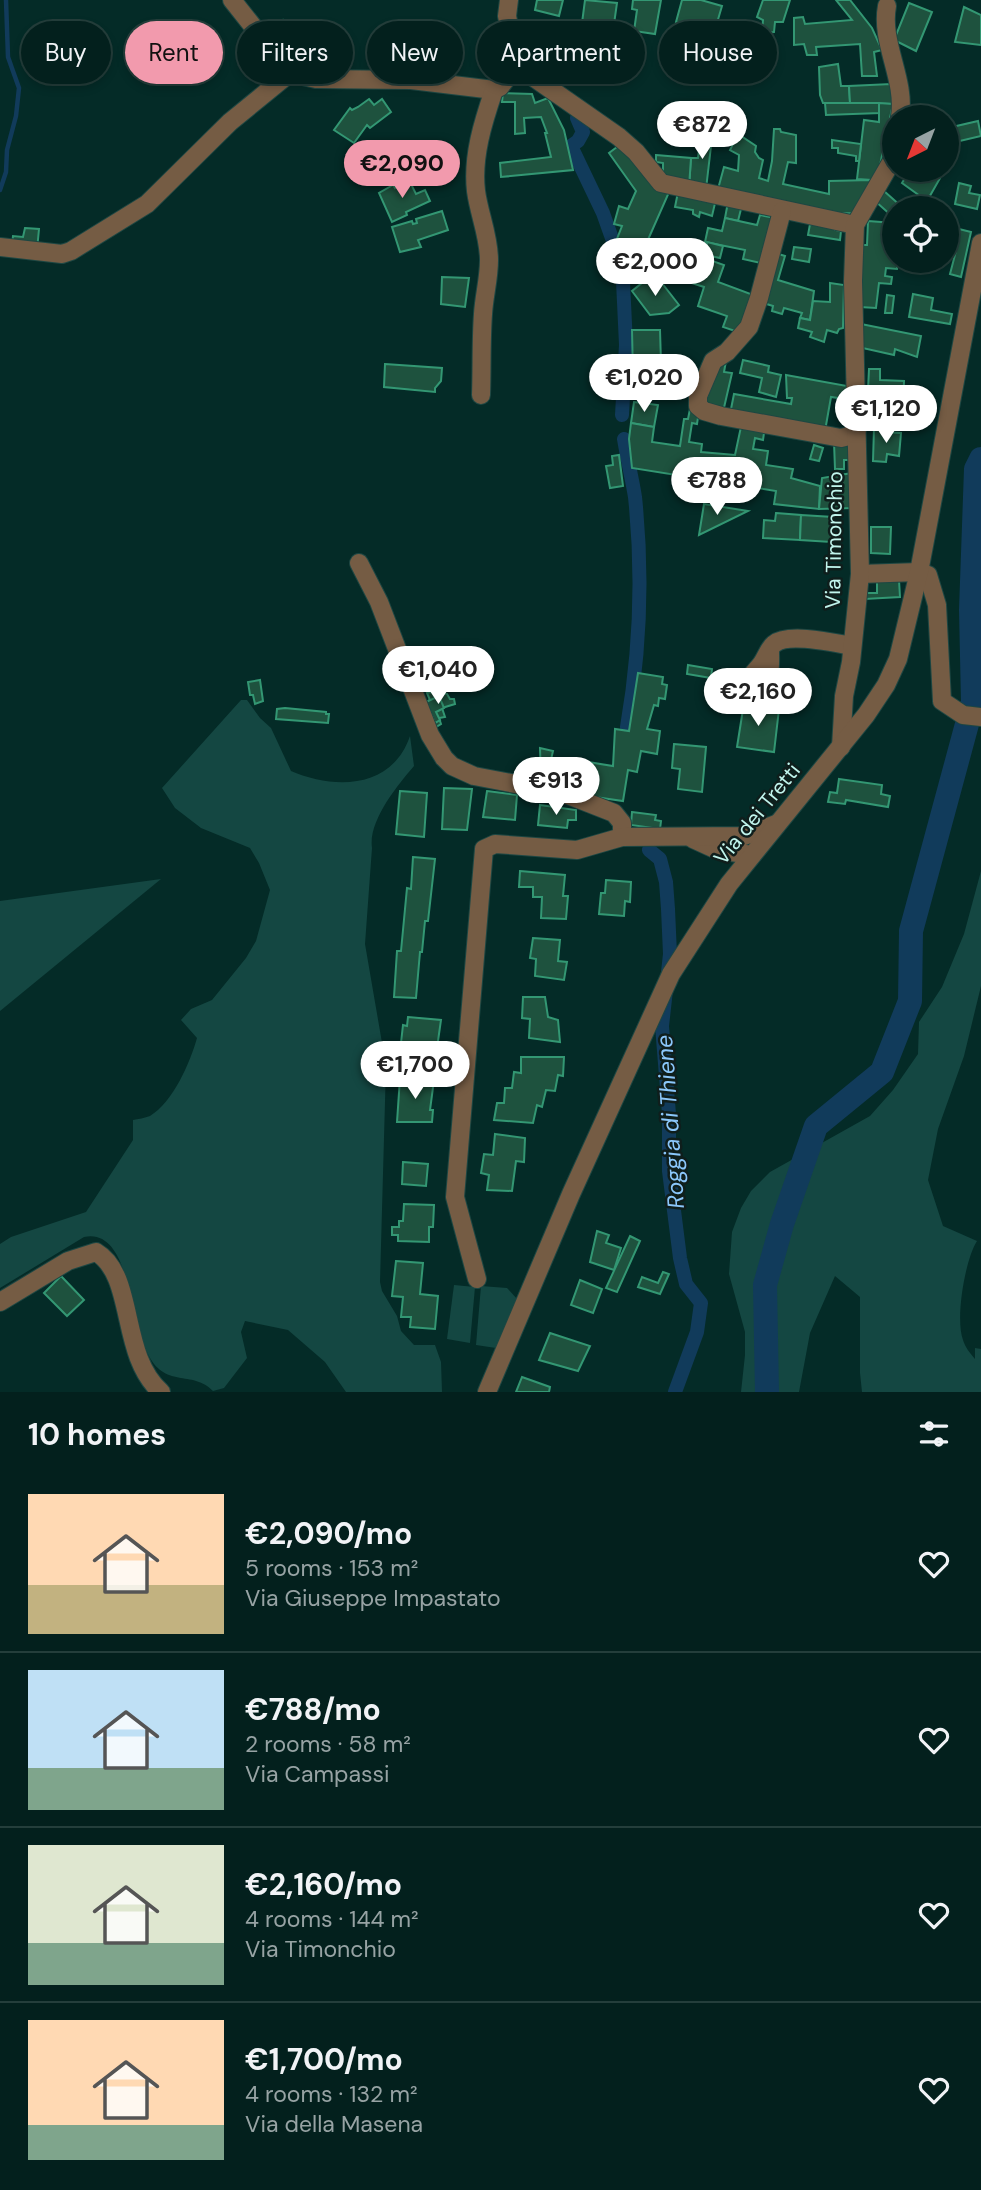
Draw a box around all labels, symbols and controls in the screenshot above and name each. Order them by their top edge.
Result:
chip: Buy [21,21,111,84]
chip: Rent [125,21,223,84]
chip: Filters [237,21,353,84]
chip: New [367,21,463,84]
chip: Apartment [477,21,645,84]
chip: House [659,21,777,84]
pin: €872 [661,102,743,161]
north arrow [882,105,959,182]
map controls [882,105,959,273]
text: €872 [673,109,731,139]
pin: €2,090 [345,140,459,200]
text: €2,090 [360,148,444,178]
button: locate [882,196,959,273]
pin: €2,000 [598,238,712,298]
text: €2,000 [612,246,698,276]
pin: €1,020 [587,354,701,414]
text: €1,020 [605,362,683,392]
pin: €1,120 [829,386,943,445]
text: €1,120 [851,393,921,423]
pin: €788 [676,458,758,517]
text: €788 [687,465,747,495]
street label: Via Timonchio [819,471,849,609]
pin: €1,040 [381,646,495,706]
text: €1,040 [398,654,478,684]
pin: €2,160 [701,668,815,728]
text: €2,160 [720,676,796,706]
street label: Via dei Tretti [707,757,807,871]
pin: €913 [515,758,597,817]
text: €913 [529,765,583,795]
water label: Roggia di Thiene [649,1034,691,1210]
pin: €1,700 [358,1042,472,1101]
text: €1,700 [377,1049,453,1079]
text: 10 homes [28,1415,166,1454]
icon: filters [915,1415,953,1453]
text: €2,090/mo [245,1514,412,1553]
icon: home [84,1522,168,1606]
icon: heart [915,1545,953,1583]
text: 5 rooms · 153 m² [245,1553,418,1583]
text: Via Giuseppe Impastato [245,1583,501,1613]
text: €788/mo [245,1690,381,1729]
icon: home [84,1698,168,1782]
icon: heart [915,1721,953,1759]
text: 2 rooms · 58 m² [245,1729,411,1759]
text: Via Campassi [245,1759,390,1789]
text: €2,160/mo [245,1865,402,1904]
icon: home [84,1873,168,1957]
icon: heart [915,1896,953,1934]
text: 4 rooms · 144 m² [245,1904,419,1934]
text: Via Timonchio [245,1934,396,1964]
text: €1,700/mo [245,2040,403,2079]
icon: home [84,2048,168,2132]
icon: heart [915,2071,953,2109]
text: 4 rooms · 132 m² [245,2079,417,2109]
text: Via della Masena [245,2109,423,2139]

